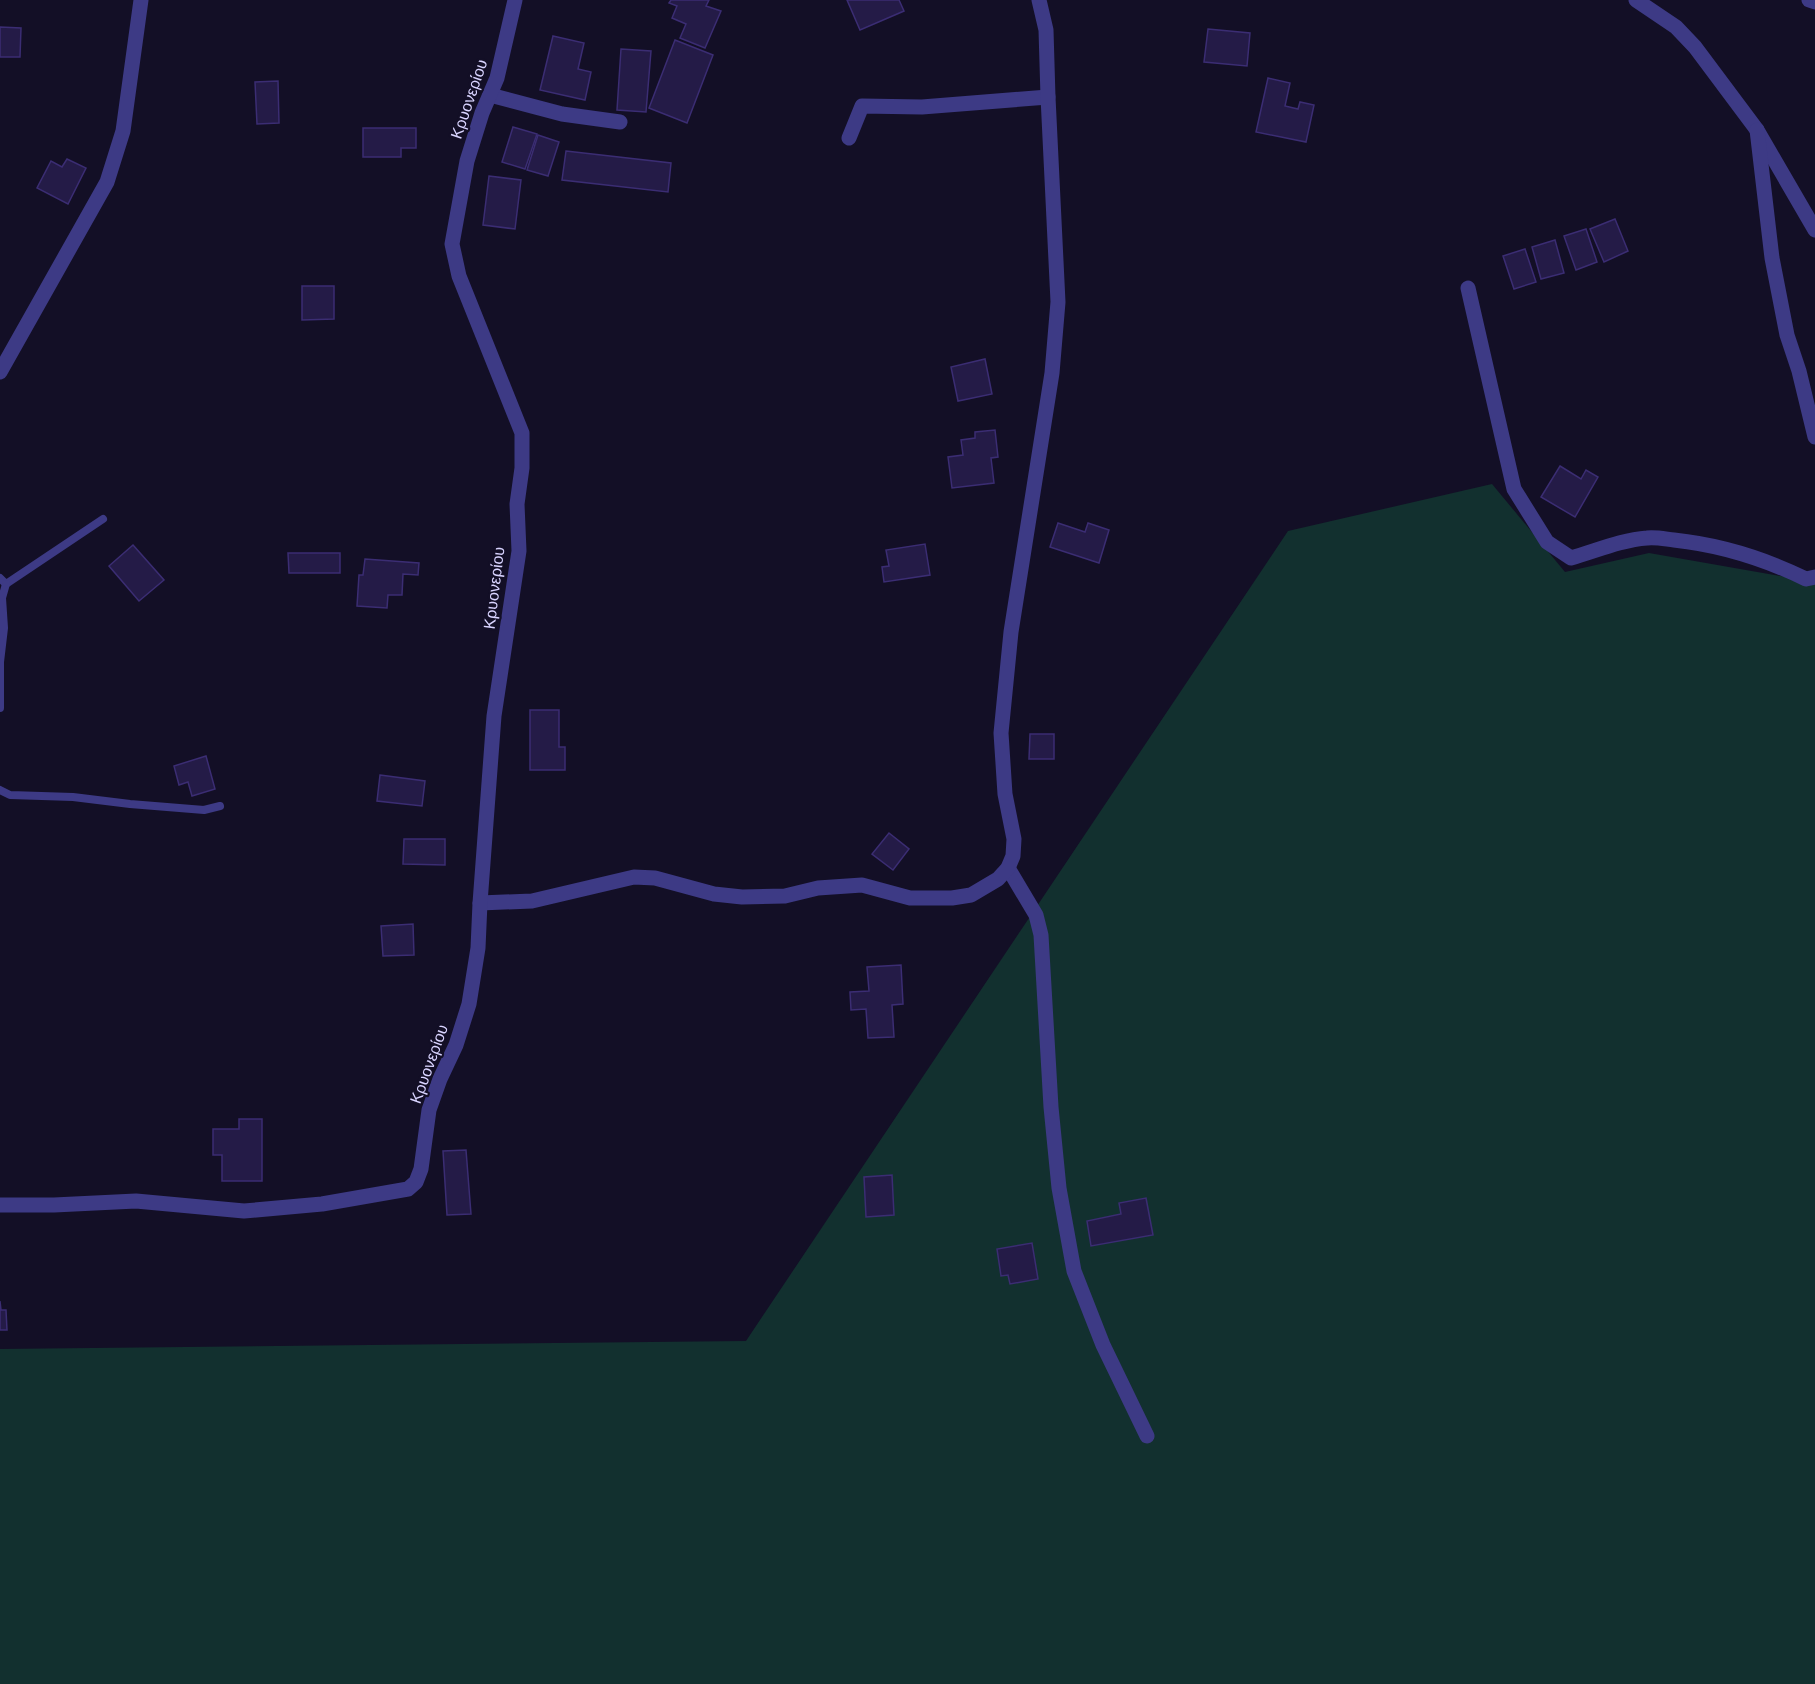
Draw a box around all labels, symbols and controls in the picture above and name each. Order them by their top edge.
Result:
street label: Κρυονερίου [447,57,491,141]
street label: Κρυονερίου [480,546,508,630]
street label: Κρυονερίου [406,1022,452,1106]

